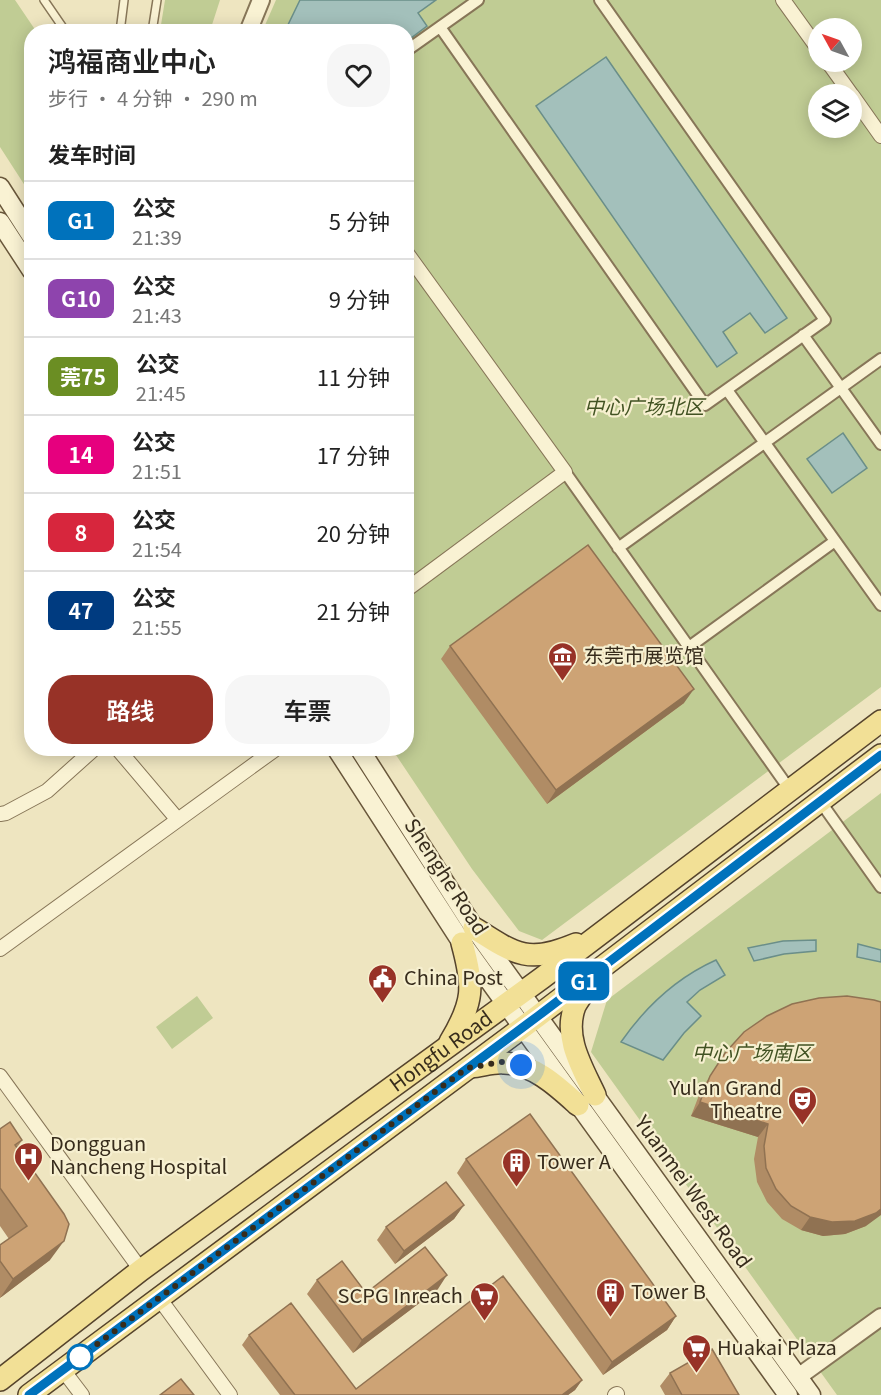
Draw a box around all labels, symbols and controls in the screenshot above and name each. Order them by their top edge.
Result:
north arrow [808,18,862,72]
map controls [808,18,862,138]
text: 鸿福商业中心 [48,40,216,80]
button: heart [327,44,390,107]
text: 步行 · 4 分钟 · 290 m [48,83,258,112]
button: layers [808,84,862,138]
text: 发车时间 [48,137,136,169]
text: 公交 [132,190,176,222]
text: 5 分钟 [329,204,390,236]
text: G1 [67,205,95,235]
text: 21:39 [132,222,182,251]
text: 公交 [132,268,176,300]
text: 9 分钟 [329,282,390,314]
text: G10 [61,283,101,313]
text: 21:43 [132,300,182,329]
text: 公交 [136,346,180,378]
text: 11 分钟 [317,360,390,392]
text: 莞75 [60,361,106,391]
text: 21:45 [136,378,186,407]
park label: 中心广场北区 [584,391,707,420]
text: 公交 [132,424,176,456]
text: 17 分钟 [317,438,390,470]
text: 14 [69,439,93,469]
text: 21:51 [132,456,182,485]
text: 公交 [132,502,176,534]
text: 20 分钟 [317,516,390,548]
text: 8 [75,517,87,547]
text: 21:54 [132,534,182,563]
text: 公交 [132,580,176,612]
text: 21 分钟 [317,594,390,626]
text: 47 [69,595,93,625]
text: 21:55 [132,612,182,641]
museum icon: 东莞市展览馆 [547,640,579,682]
place label: 东莞市展览馆 [584,640,704,669]
button: 路线 [48,675,213,744]
button: 车票 [225,675,390,744]
street label: Shenghe Road [399,812,496,940]
public building icon: China Post [367,962,399,1004]
place label: China Post [404,962,503,991]
line badge: G1 [557,962,611,1000]
text: G1 [570,966,598,996]
street label: Hongfu Road [383,1003,498,1098]
park label: 中心广场南区 [692,1037,815,1066]
your location [506,1050,536,1080]
place label: Yulan Grand Theatre [669,1072,782,1124]
theatre icon: Yulan Grand Theatre [787,1084,819,1126]
street label: Yuanmei West Road [628,1108,760,1273]
place label: Dongguan Nancheng Hospital [50,1128,227,1180]
hospital icon: Dongguan Nancheng Hospital [13,1140,45,1182]
building icon: Tower A [500,1146,532,1188]
place label: Tower A [537,1146,612,1175]
building icon: Tower B [594,1276,626,1318]
place label: Tower B [631,1276,706,1305]
place label: SCPG Inreach [338,1280,463,1309]
supermarket icon: SCPG Inreach [468,1280,500,1322]
supermarket icon: Huakai Plaza [680,1332,712,1374]
place label: Huakai Plaza [717,1332,837,1361]
unlabelled marker [67,1344,93,1370]

